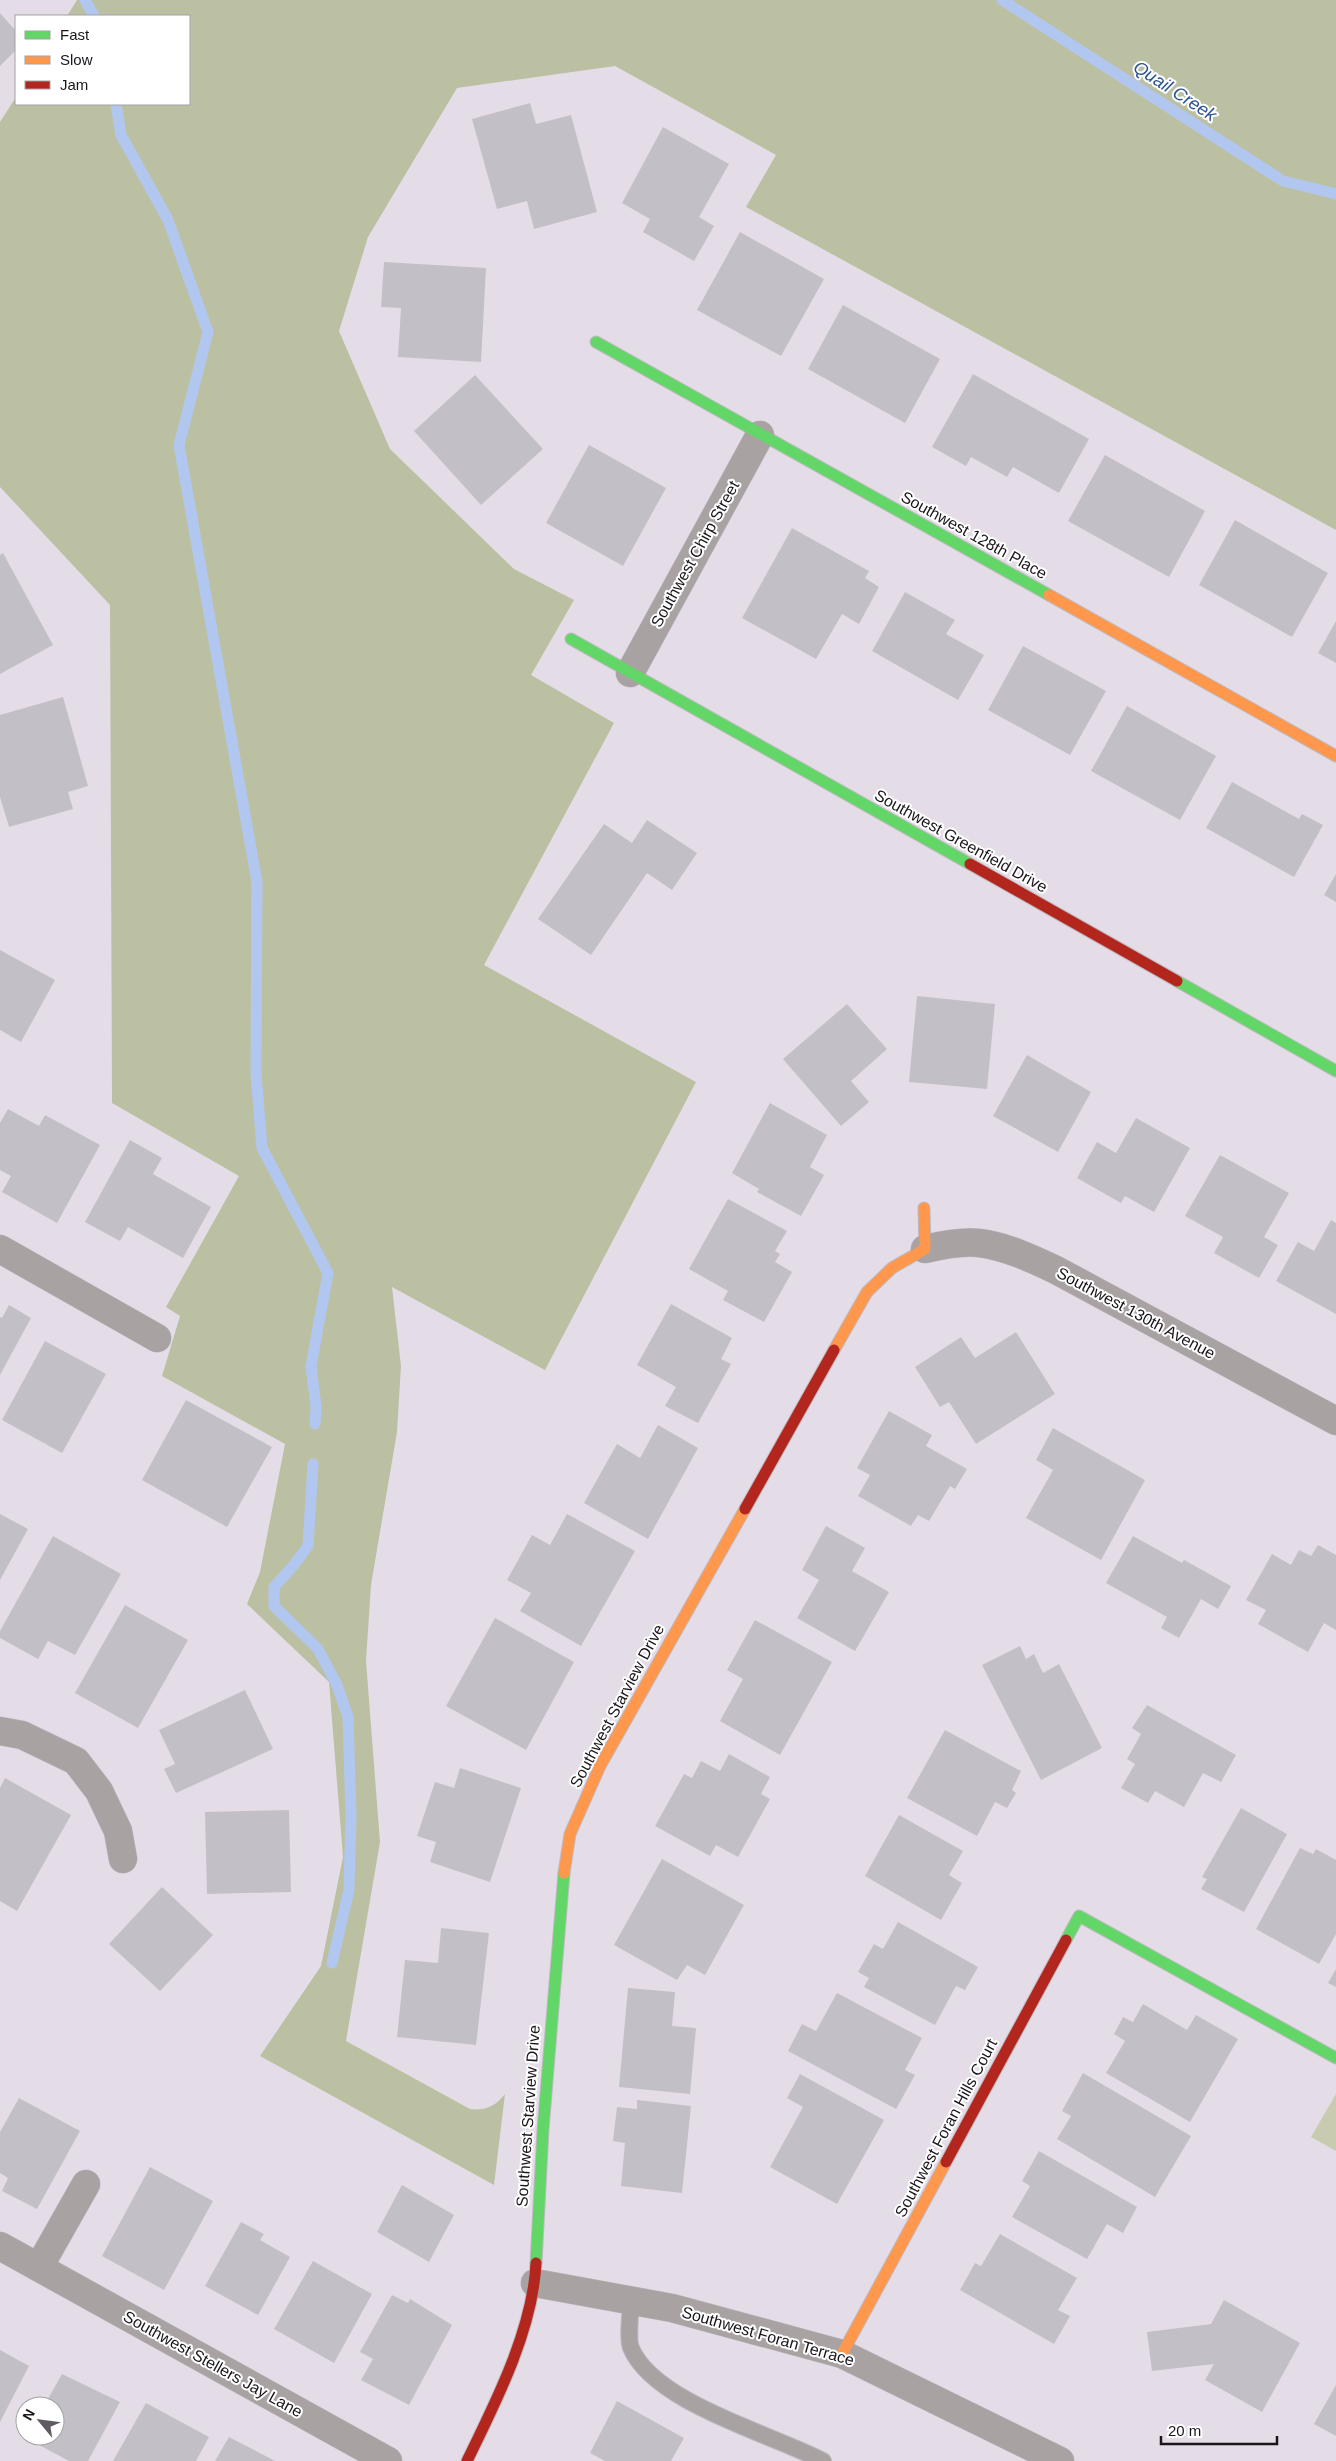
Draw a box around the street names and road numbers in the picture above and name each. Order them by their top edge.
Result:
street label: Southwest Chirp Street [648,477,743,630]
street label: Southwest 128th Place [898,488,1050,582]
street label: Southwest Greenfield Drive [872,786,1050,896]
street label: Southwest 130th Avenue [1054,1264,1218,1362]
street label: Southwest Starview Drive [567,1621,667,1790]
street label: Southwest Starview Drive [513,2024,543,2208]
street label: Southwest Foran Hills Court [892,2036,1001,2220]
street label: Southwest Foran Terrace [680,2303,856,2369]
street label: Southwest Stellers Jay Lane [121,2308,305,2420]

